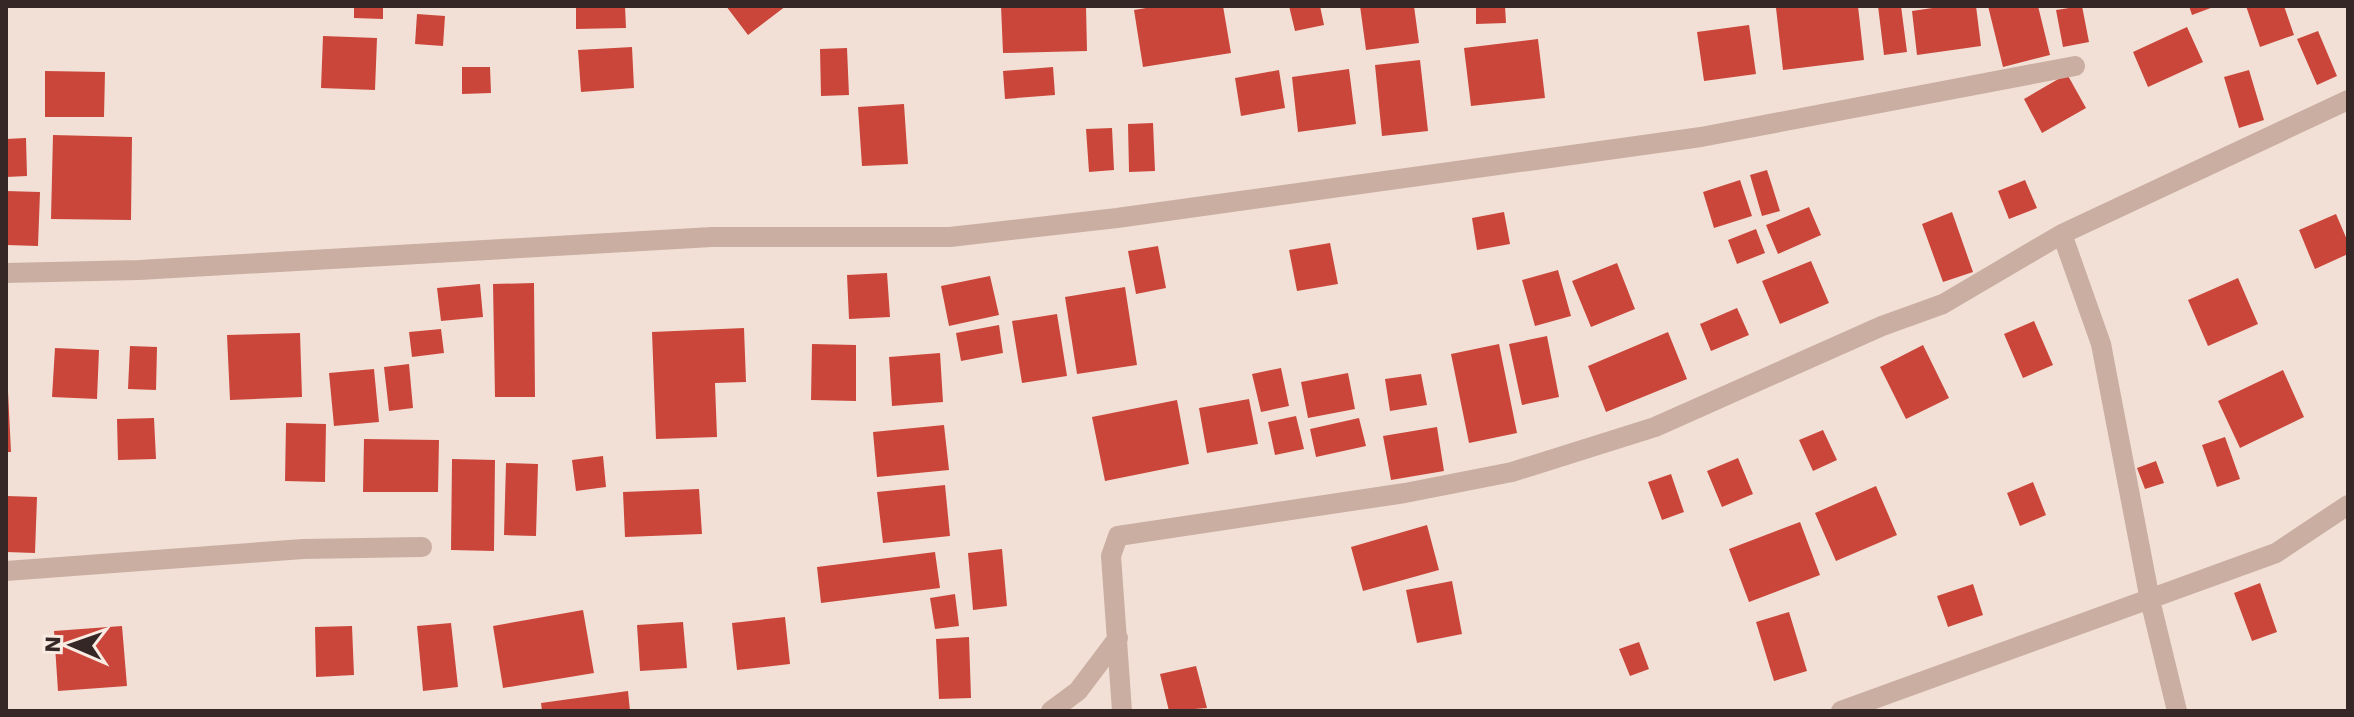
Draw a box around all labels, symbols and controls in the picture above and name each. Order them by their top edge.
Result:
north arrow [32,605,112,685]
text: N [40,636,65,653]

